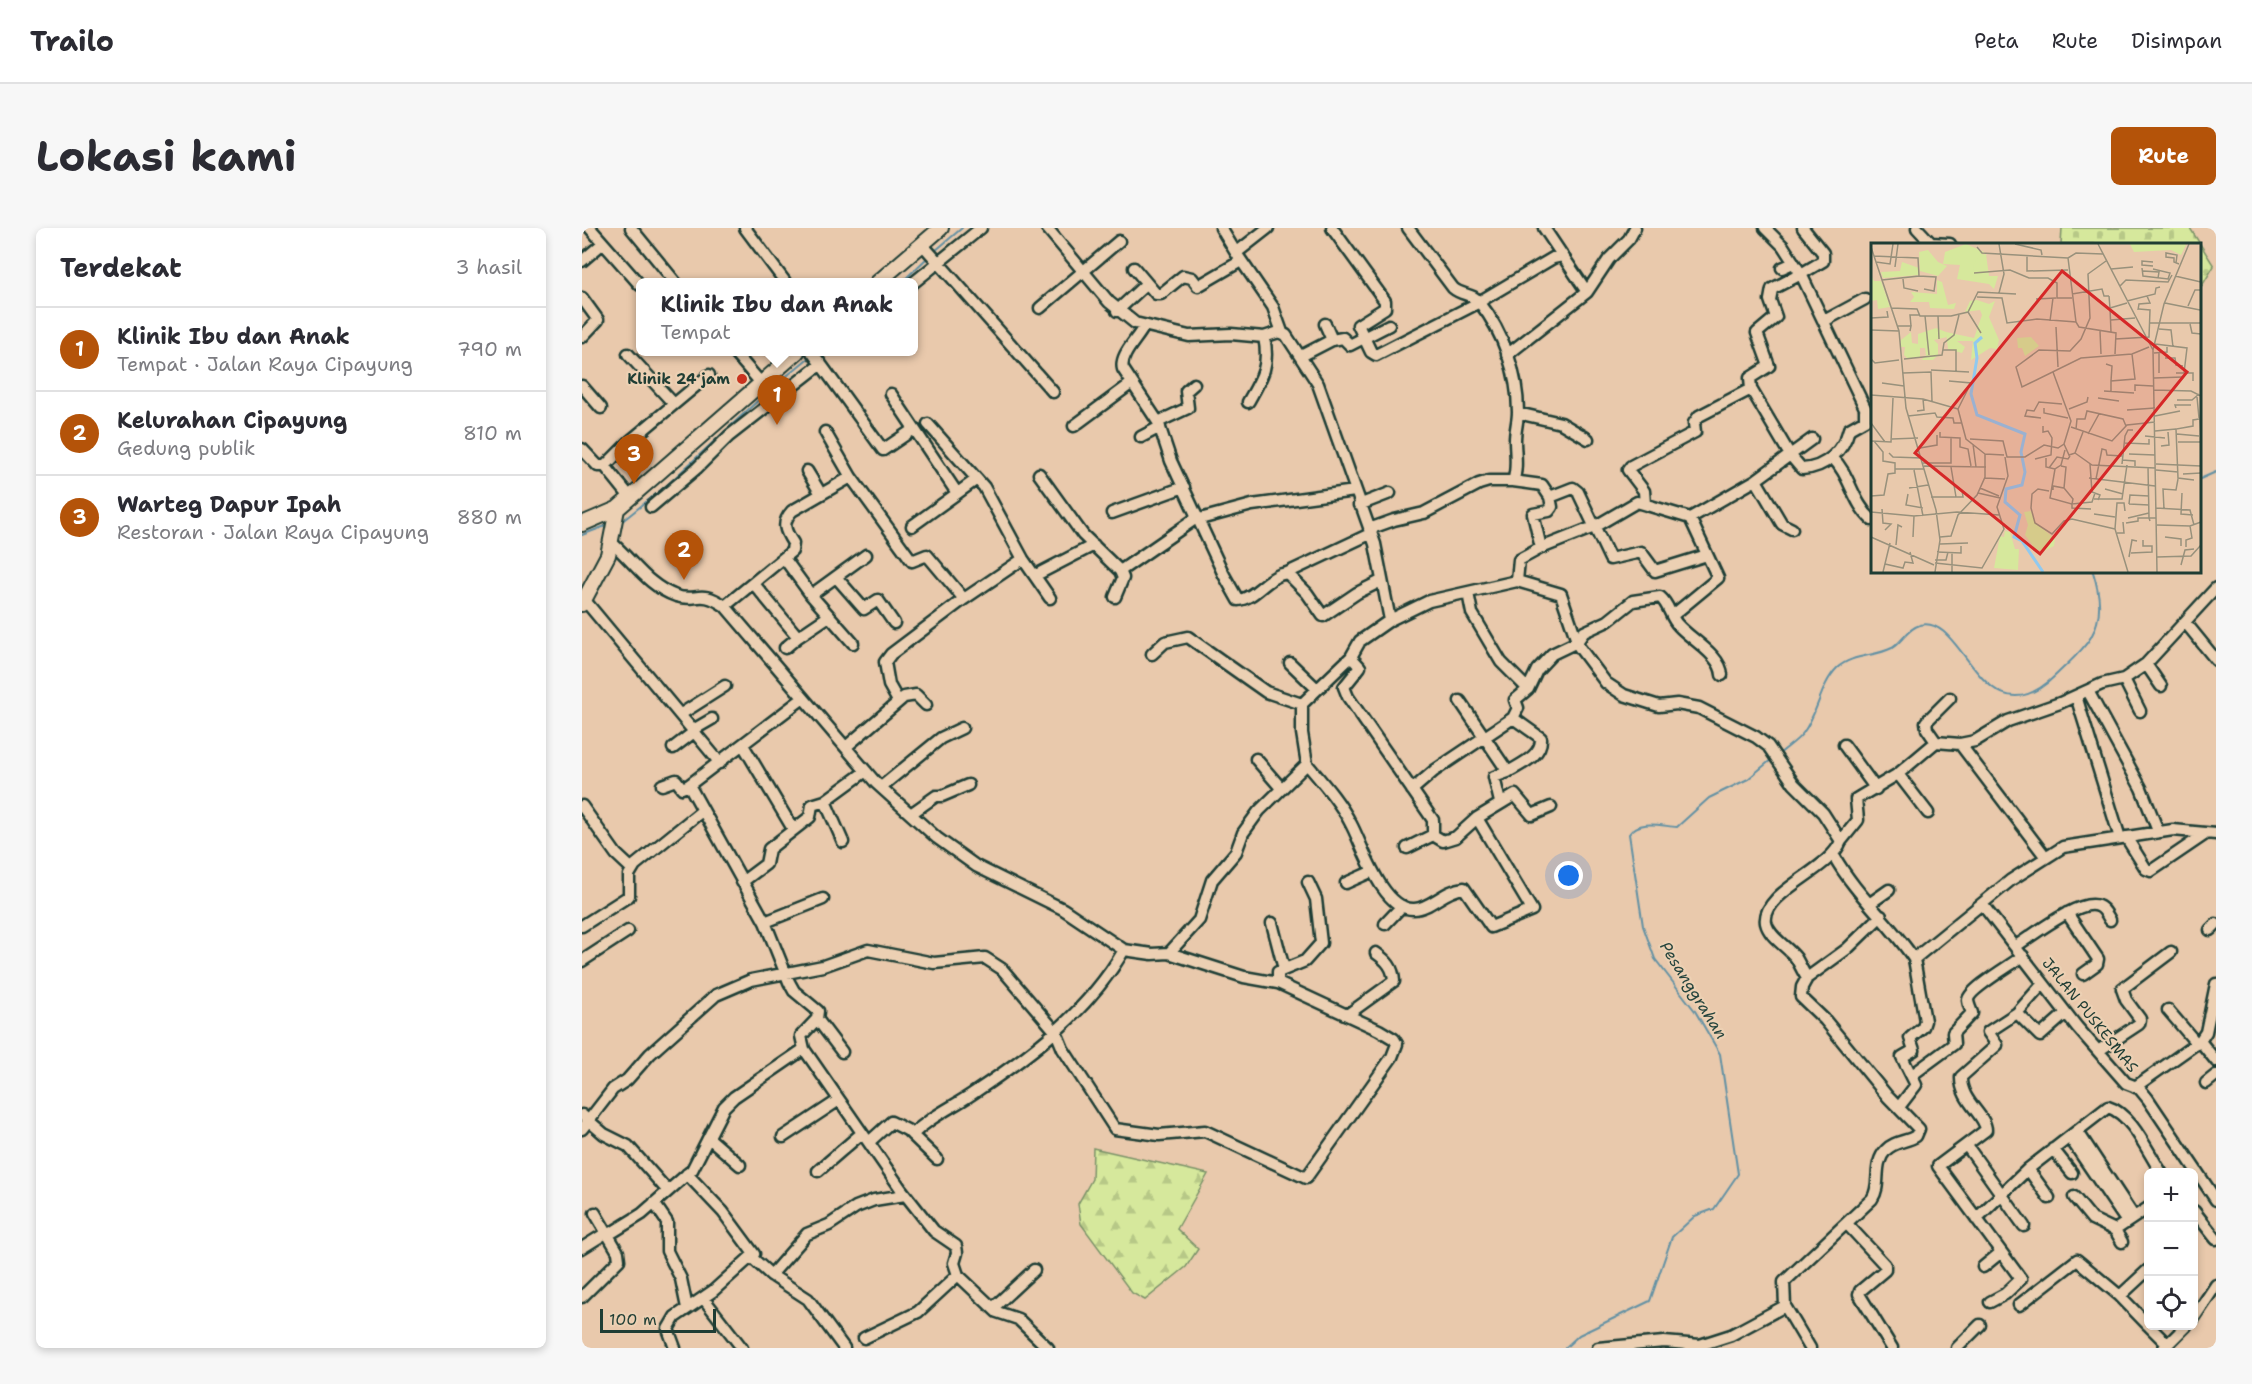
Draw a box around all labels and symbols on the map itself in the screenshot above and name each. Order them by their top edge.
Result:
inset map [1871,243,2201,573]
place label: Klinik 24 jam [627,369,730,389]
marker: Klinik 24 jam [735,372,749,386]
pin: 1 [758,376,796,425]
pin: 3 [614,434,654,484]
pin: 2 [664,530,704,580]
your location [1554,861,1583,890]
water label: Pesanggrahan [1655,938,1732,1043]
street label: JALAN PUSKESMAS [2038,953,2142,1077]
scale bar [600,1306,716,1334]

